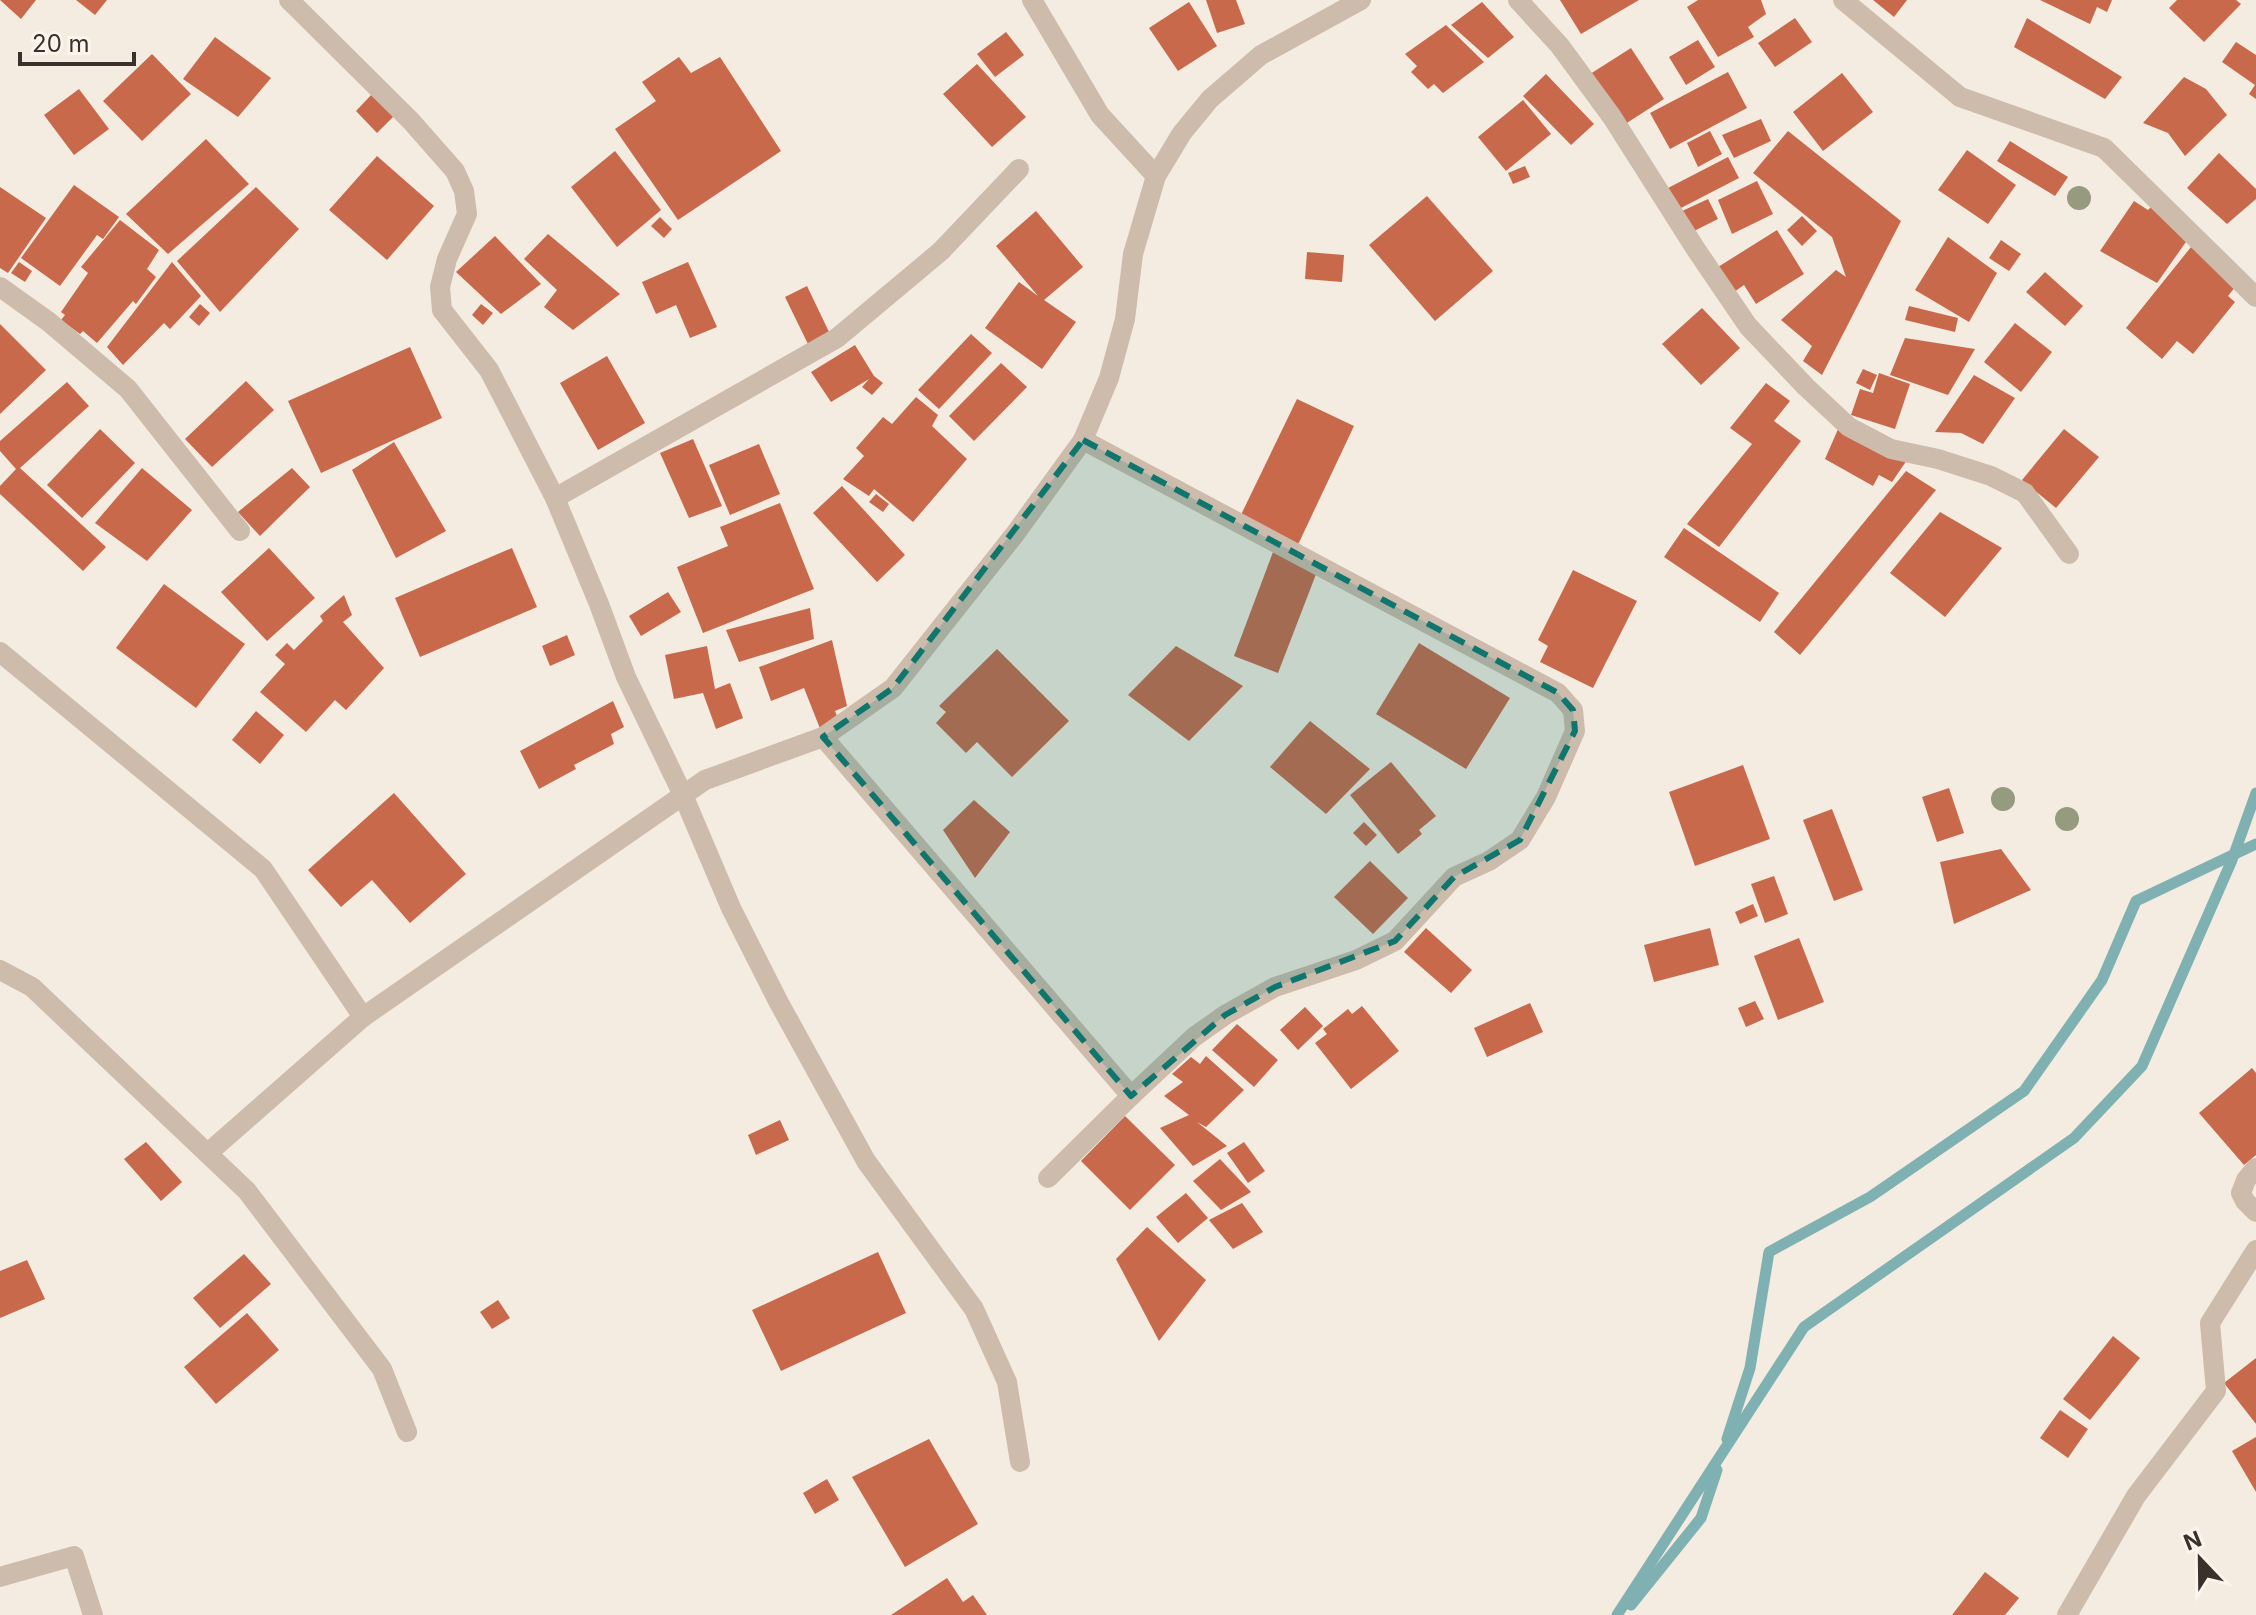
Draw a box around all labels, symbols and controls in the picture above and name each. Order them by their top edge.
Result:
scale bar [20,16,134,66]
text: 20 m [32,29,90,58]
north arrow [2160,1519,2240,1599]
text: N [2180,1525,2205,1556]

